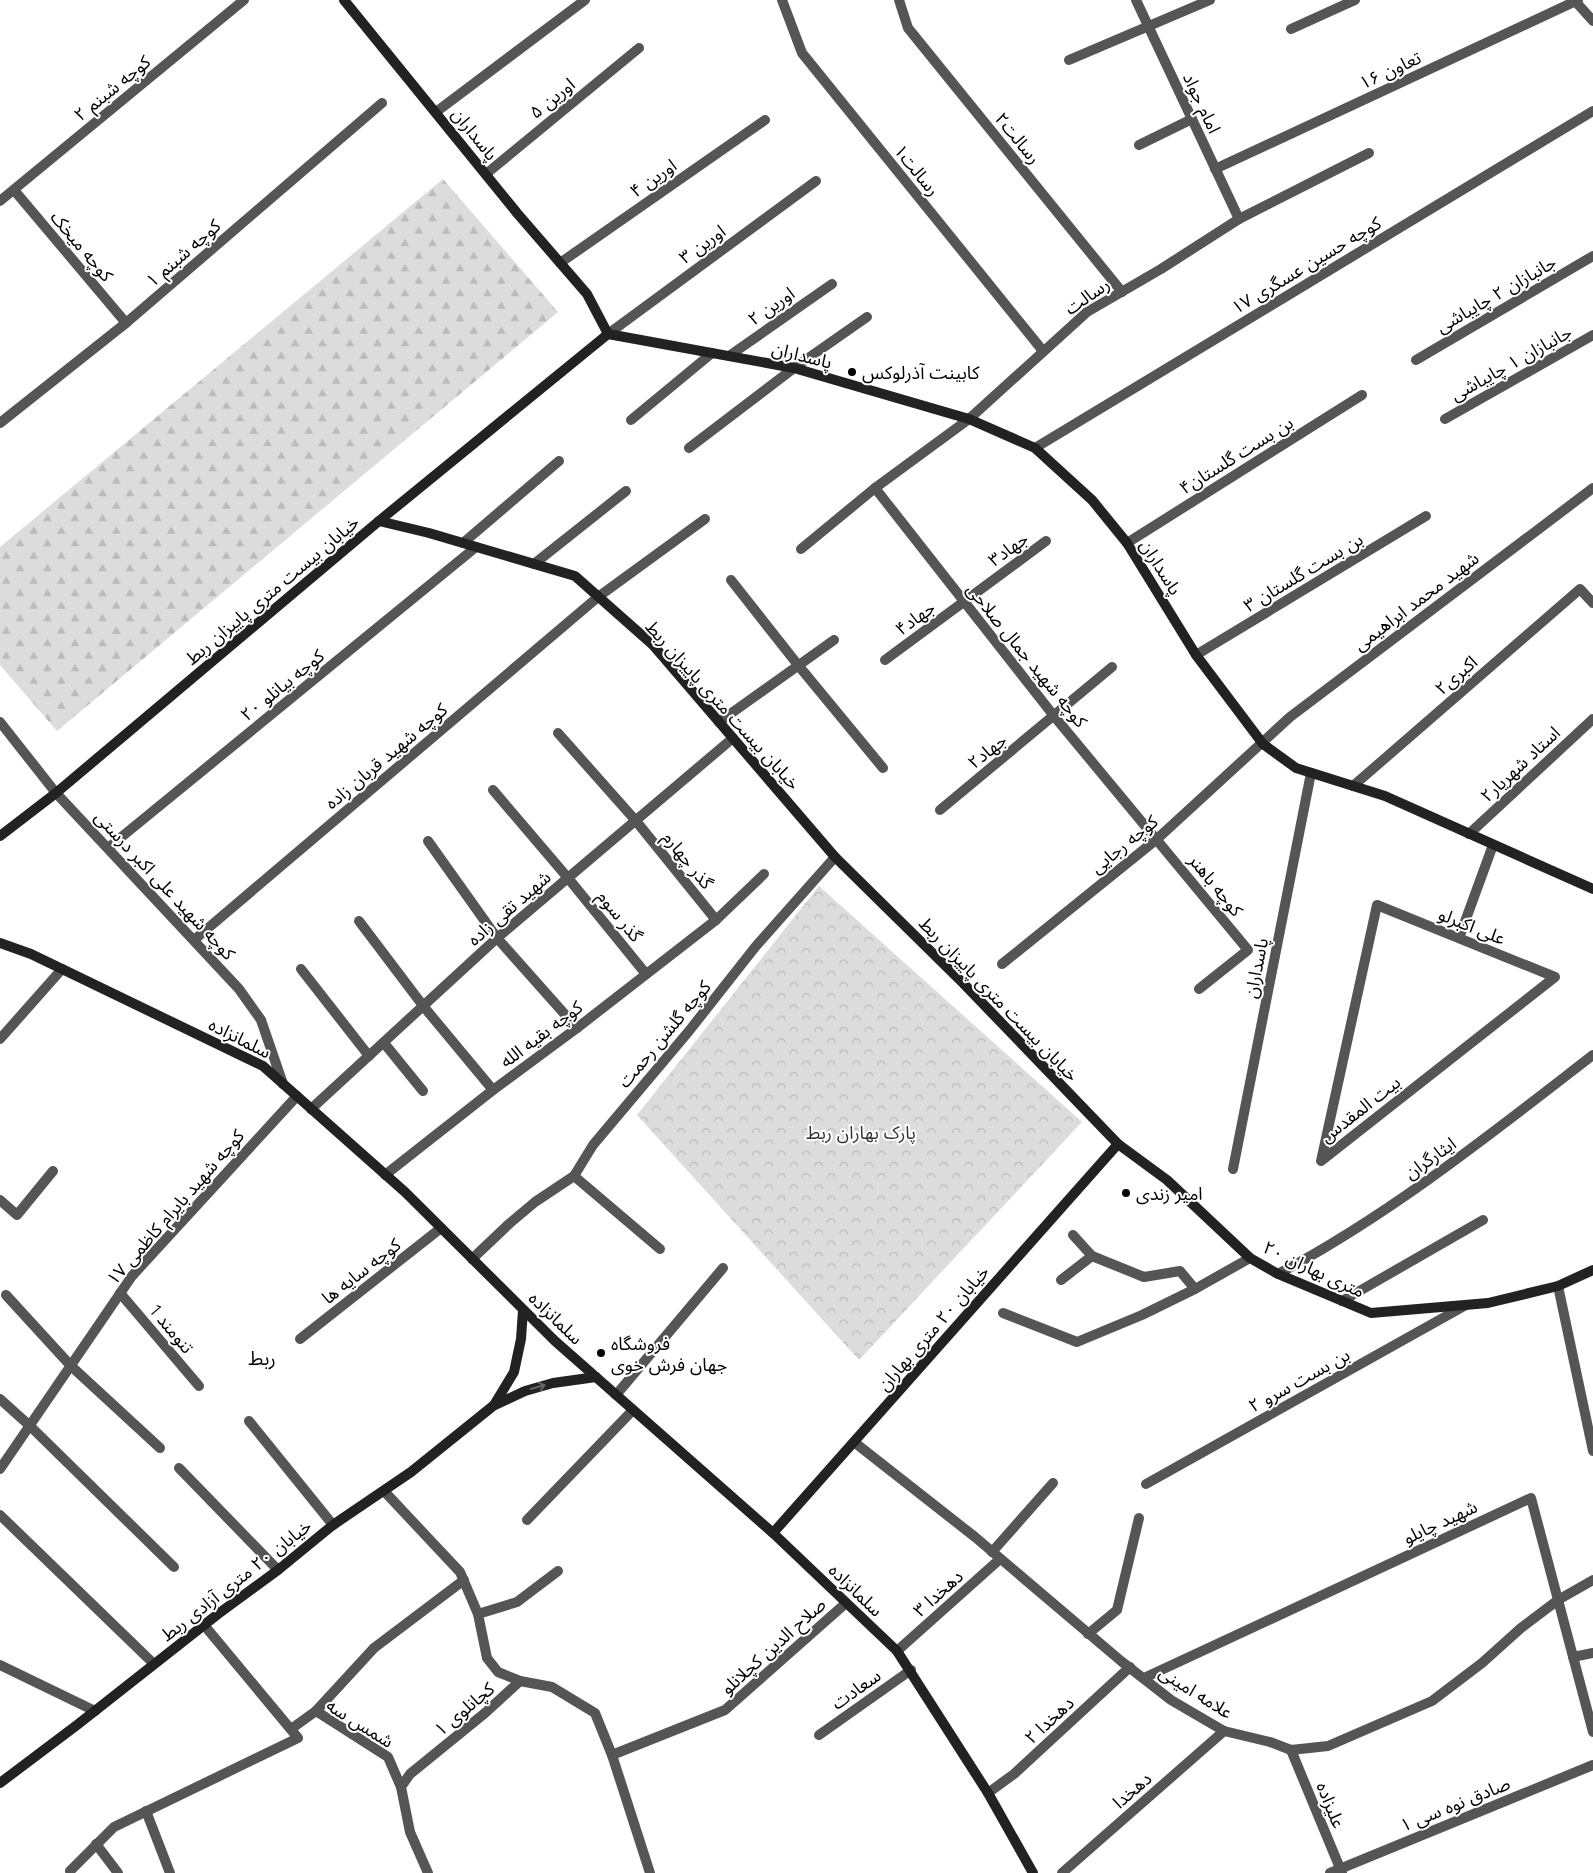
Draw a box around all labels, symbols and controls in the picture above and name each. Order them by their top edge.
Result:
street label: تعاون ۱۶ [1355,46,1425,94]
street label: کوچه شبنم ۲ [69,50,157,127]
street label: امام جواد [1175,69,1226,138]
street label: اورین ۵ [525,73,579,123]
street label: پاسداران [447,103,503,165]
street label: رسالت۲ [990,107,1046,169]
street label: رسالت۱ [889,139,945,201]
street label: اورین ۴ [625,154,681,202]
street label: کوچه میخک [46,206,119,287]
street label: کوچه حسین عسگری ۱۷ [1227,211,1386,319]
street label: کوچه شبنم ۱ [141,214,227,293]
street label: اورین ۳ [674,219,730,269]
street label: جانبازان ۲ چایباشی [1432,250,1560,338]
street label: رسالت [1060,272,1114,320]
street label: اورین ۲ [743,282,799,330]
street label: جانبازان ۱ چایباشی [1446,320,1576,406]
street label: پاسداران [769,336,835,374]
place label: کابینت آذرلوکس [862,361,980,384]
marker: کابینت آذرلوکس [846,366,858,378]
street label: بن بست گلستان۴ [1175,411,1297,499]
street label: خیابان بیست متری پاییزان ربط [180,510,364,670]
street label: جهاد۳ [983,527,1033,571]
street label: بن بست گلستان ۳ [1239,527,1367,617]
street label: پاسداران [1135,535,1187,599]
street label: شهید محمد ابراهیمی [1349,546,1483,656]
street label: کوچه شهید جمال صلاحی [962,578,1093,732]
street label: جهاد۴ [890,596,940,640]
street label: خیابان بیست متری پاییزان ربط [641,616,805,795]
street label: کوچه بیانلو ۲۰ [235,644,329,726]
street label: اکبری۲ [1430,650,1482,700]
street label: کوچه شهید قربان زاده [320,698,452,814]
street label: استاد شهریار۲ [1475,721,1565,807]
street label: جهاد۲ [963,728,1011,774]
street label: کوچه شهید علی اکبر درستی [90,806,241,965]
street label: کوچه رجایی [1085,809,1163,878]
street label: گذر چهارم [655,826,719,896]
street label: کوچه باهنر [1183,848,1249,921]
street label: شهید تقی زاده [463,865,555,951]
street label: گذر سوم [590,886,648,949]
street label: علی اکبرلو [1435,902,1509,950]
street label: خیابان بیست متری پاییزان ربط [914,912,1084,1086]
street label: پاسداران [1239,936,1273,1000]
street label: کوچه گلشن رحمت [612,975,716,1092]
street label: کوچه بقیه الله [495,995,587,1073]
street label: سلمانزاده [205,1013,275,1063]
street label: بیت المقدس [1315,1070,1405,1148]
park label: پارک بهاران ربط [806,1121,916,1144]
street label: کوچه شهید بایرام کاظمی ۱۷ [101,1124,251,1291]
street label: ایثارگران [1400,1132,1460,1184]
place label: امیر زندی [1136,1182,1203,1205]
marker: امیر زندی [1120,1187,1132,1199]
street label: کوچه سایه ها [317,1233,406,1309]
street label: ۲۰ متری بهاران [1260,1235,1368,1303]
street label: خیابان ۲۰ متری بهاران [872,1260,994,1396]
street label: سلمانزاده [524,1287,588,1349]
street label: تنومند 1 [145,1300,199,1358]
place label: فروشگاه جهان فرش خوی [611,1332,727,1376]
street label: بن بست سرو ۲ [1244,1343,1354,1417]
district label: ربط [248,1346,276,1370]
marker: فروشگاه جهان فرش خوی [595,1347,607,1359]
one-way arrow [530,1382,546,1391]
street label: شهید چایلو [1399,1495,1481,1549]
street label: خیابان ۲۰ متری آزادی ربط [156,1514,316,1646]
street label: سلمانزاده [824,1559,888,1621]
street label: دهخدا ۳ [908,1565,968,1621]
street label: صلاح الدین کچلانلو [716,1593,832,1701]
street label: علامه امینی [1155,1660,1237,1724]
street label: سعادت [827,1664,885,1714]
street label: کچانلوی ۱ [429,1677,499,1741]
street label: دهخدا ۲ [1019,1691,1079,1749]
street label: شمس سه [322,1693,398,1753]
street label: دهخدا [1108,1767,1156,1813]
street label: صادق نوه سی ۱ [1396,1771,1514,1837]
street label: علیزاده [1311,1778,1351,1832]

